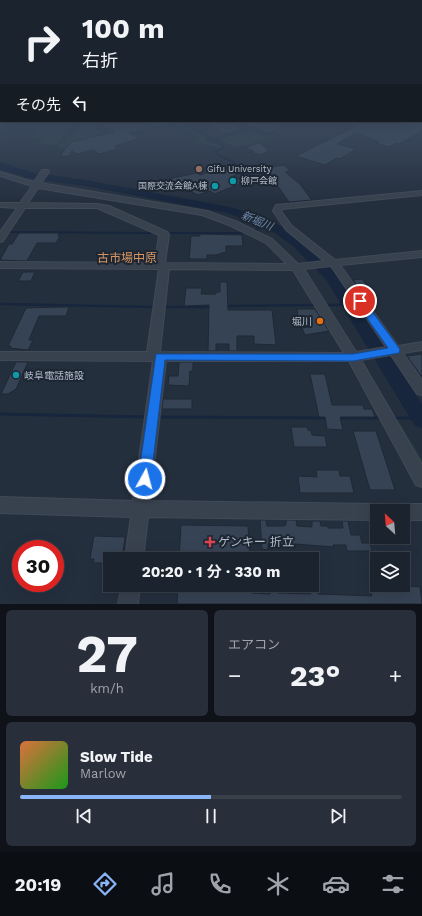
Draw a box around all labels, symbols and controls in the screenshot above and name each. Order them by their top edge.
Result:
text: 100 m [82,12,165,45]
icon: right [16,16,68,68]
text: 右折 [82,50,118,71]
icon: left [69,92,91,114]
text: その先 [16,96,61,114]
marker: Gifu University [194,164,204,174]
place label: Gifu University [207,164,272,174]
marker: 柳戸会館 [228,176,238,186]
place label: 柳戸会館 [241,176,277,186]
place label: 国際交流会館A棟 [138,180,208,191]
marker: 国際交流会館A棟 [210,181,220,191]
water label: 新堀川 [239,209,276,234]
district label: 古市場中原 [97,251,157,265]
pin [343,284,377,318]
icon: arrive [349,290,371,312]
place label: 堀川 [292,316,312,327]
marker: 堀川 [315,316,325,326]
marker: 岐阜電話施設 [11,370,21,380]
place label: 岐阜電話施設 [24,370,84,381]
position arrow [124,458,166,500]
north arrow [370,504,410,544]
map controls [370,504,410,592]
place label: ゲンキー 折立 [218,535,294,549]
marker: ゲンキー 折立 [205,537,215,547]
speed limit sign: 30 [12,540,64,592]
button: layers [370,552,410,592]
text: 20:20 · 1 分 · 330 m [142,563,280,581]
text: 27 [76,624,138,685]
text: エアコン [228,637,280,652]
text: 23° [290,658,340,693]
text: − [228,663,241,688]
text: + [389,663,402,688]
text: km/h [90,681,124,696]
text: Slow Tide [80,748,153,766]
text: Marlow [80,766,126,781]
icon: previous [73,805,95,827]
icon: pause [200,805,222,827]
icon: next [327,805,349,827]
icon: directions [91,870,119,898]
icon: music [149,870,177,898]
icon: phone [206,870,234,898]
icon: climate [264,870,292,898]
icon: car [322,870,350,898]
icon: filters [379,870,407,898]
text: 20:19 [15,874,61,895]

